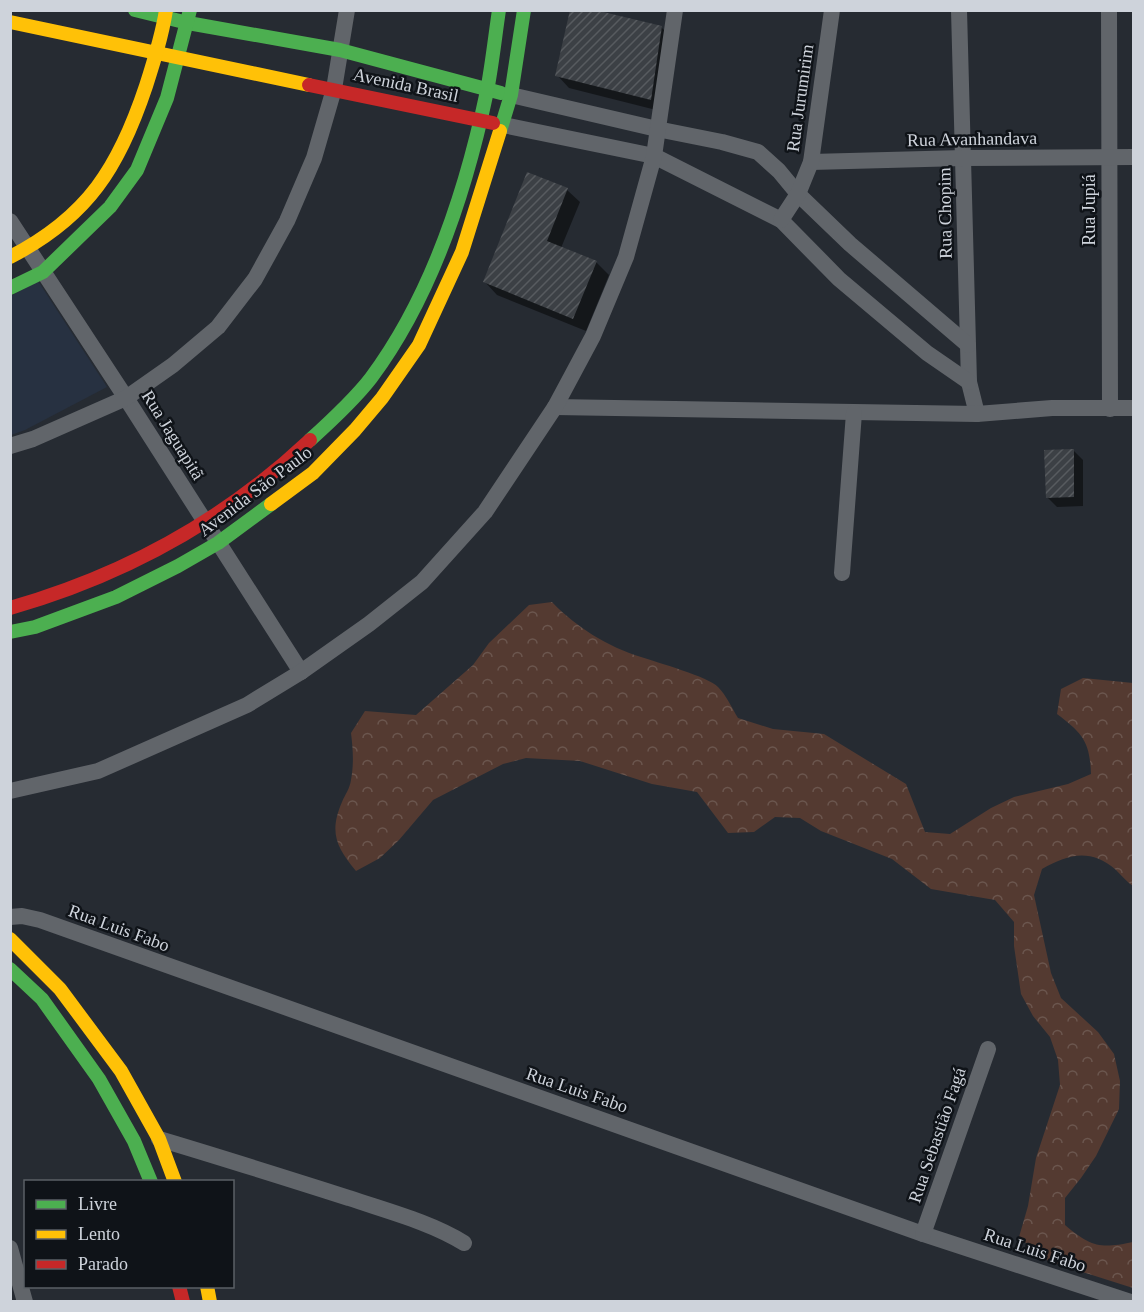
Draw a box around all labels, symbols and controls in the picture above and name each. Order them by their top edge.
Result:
street label: Rua Jurumirim [783,43,817,153]
street label: Avenida Brasil [352,64,460,106]
street label: Rua Avanhandava [907,128,1037,150]
street label: Rua Chopim [934,167,956,259]
street label: Rua Jupiá [1079,174,1099,246]
street label: Rua Jaguapitã [138,387,208,483]
street label: Avenida São Paulo [194,442,316,540]
street label: Rua Luis Fabo [66,900,172,956]
street label: Rua Luis Fabo [524,1063,630,1117]
street label: Rua Sebastião Fagá [904,1065,970,1205]
legend [24,1180,234,1288]
text: Livre [78,1194,117,1214]
text: Lento [78,1224,120,1244]
street label: Rua Luis Fabo [982,1224,1088,1276]
text: Parado [78,1254,128,1274]

